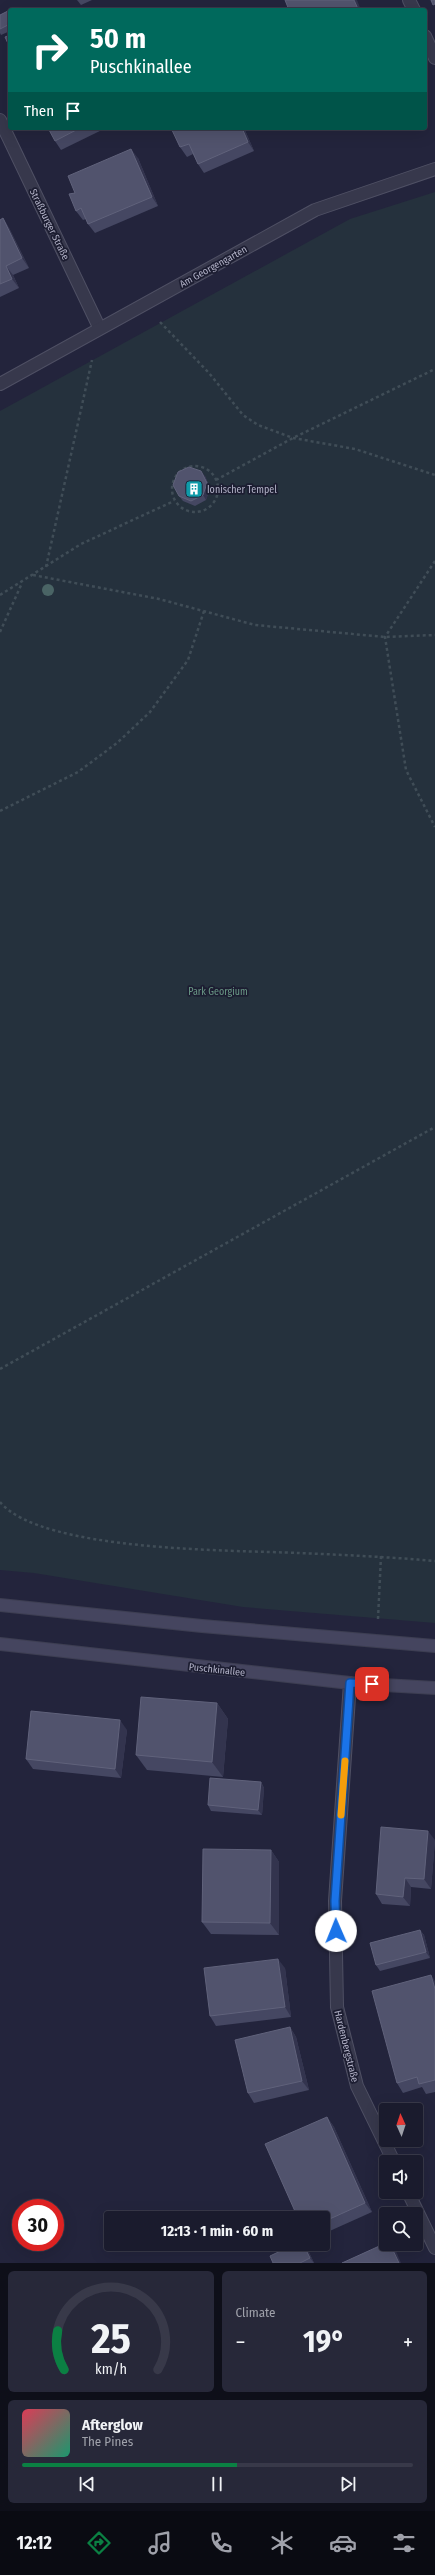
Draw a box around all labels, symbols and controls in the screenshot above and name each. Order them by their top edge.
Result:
text: 50 m [90,22,146,55]
icon: right [24,24,76,76]
text: Puschkinallee [90,56,192,78]
icon: arrive [62,100,84,122]
text: Then [24,102,54,120]
street label: Straßburger Straße [27,187,72,262]
street label: Am Georgengarten [178,243,249,290]
building icon: Ionischer Tempel [184,479,204,499]
place label: Ionischer Tempel [207,484,277,496]
park label: Park Georgium [188,986,248,998]
street label: Puschkinallee [188,1661,246,1679]
pin [355,1667,389,1701]
icon: arrive [361,1673,383,1695]
position arrow [315,1910,357,1952]
street label: Hardenbergstraße [331,2009,361,2084]
north arrow [379,2103,423,2147]
map controls [379,2103,423,2251]
button: sound [379,2155,423,2199]
speed limit sign: 30 [12,2199,64,2251]
button: search [379,2207,423,2251]
text: 12:13 · 1 min · 60 m [161,2222,273,2240]
text: Climate [236,2305,276,2320]
text: 25 [90,2313,131,2363]
text: 19° [303,2324,345,2360]
text: − [236,2329,245,2356]
text: + [403,2329,413,2356]
text: km/h [95,2360,127,2377]
text: Afterglow [82,2416,143,2434]
text: The Pines [82,2434,133,2449]
icon: previous [76,2473,98,2495]
icon: pause [206,2473,228,2495]
icon: next [337,2473,359,2495]
icon: directions [85,2529,113,2557]
icon: music [146,2529,174,2557]
icon: phone [207,2529,235,2557]
icon: climate [268,2529,296,2557]
icon: car [329,2529,357,2557]
icon: filters [390,2529,418,2557]
text: 12:12 [17,2532,52,2554]

